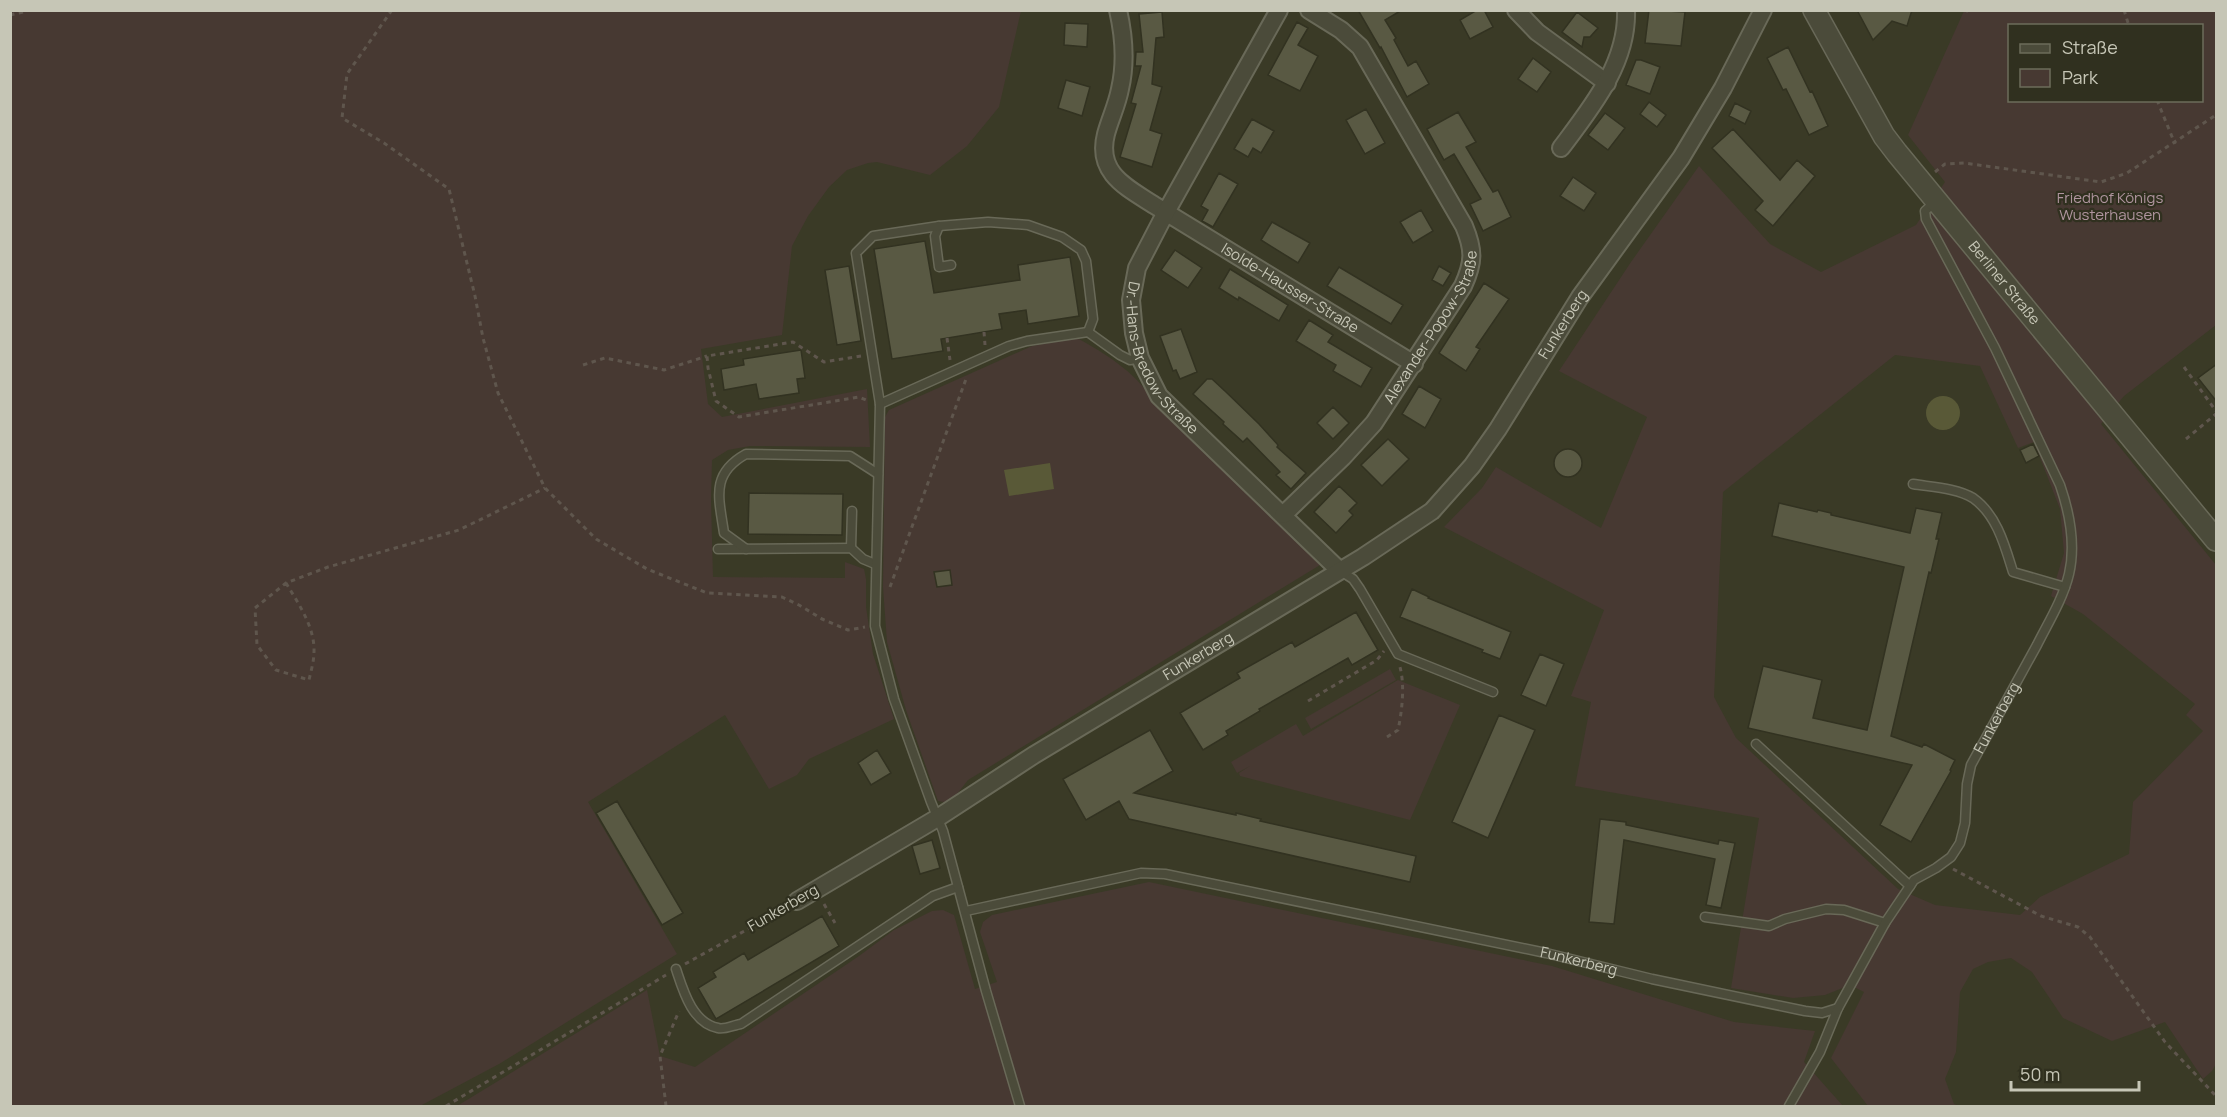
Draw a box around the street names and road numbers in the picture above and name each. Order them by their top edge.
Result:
street label: Berliner Straße [1964,236,2046,329]
street label: Isolde-Hausser-Straße [1217,238,1363,338]
street label: Alexander-Popow-Straße [1378,250,1481,408]
street label: Dr.-Hans-Bredow-Straße [1121,280,1204,439]
street label: Funkerberg [1533,285,1592,363]
street label: Funkerberg [1159,627,1237,685]
street label: Funkerberg [1968,678,2025,757]
street label: Funkerberg [744,879,822,936]
street label: Funkerberg [1539,941,1620,980]

